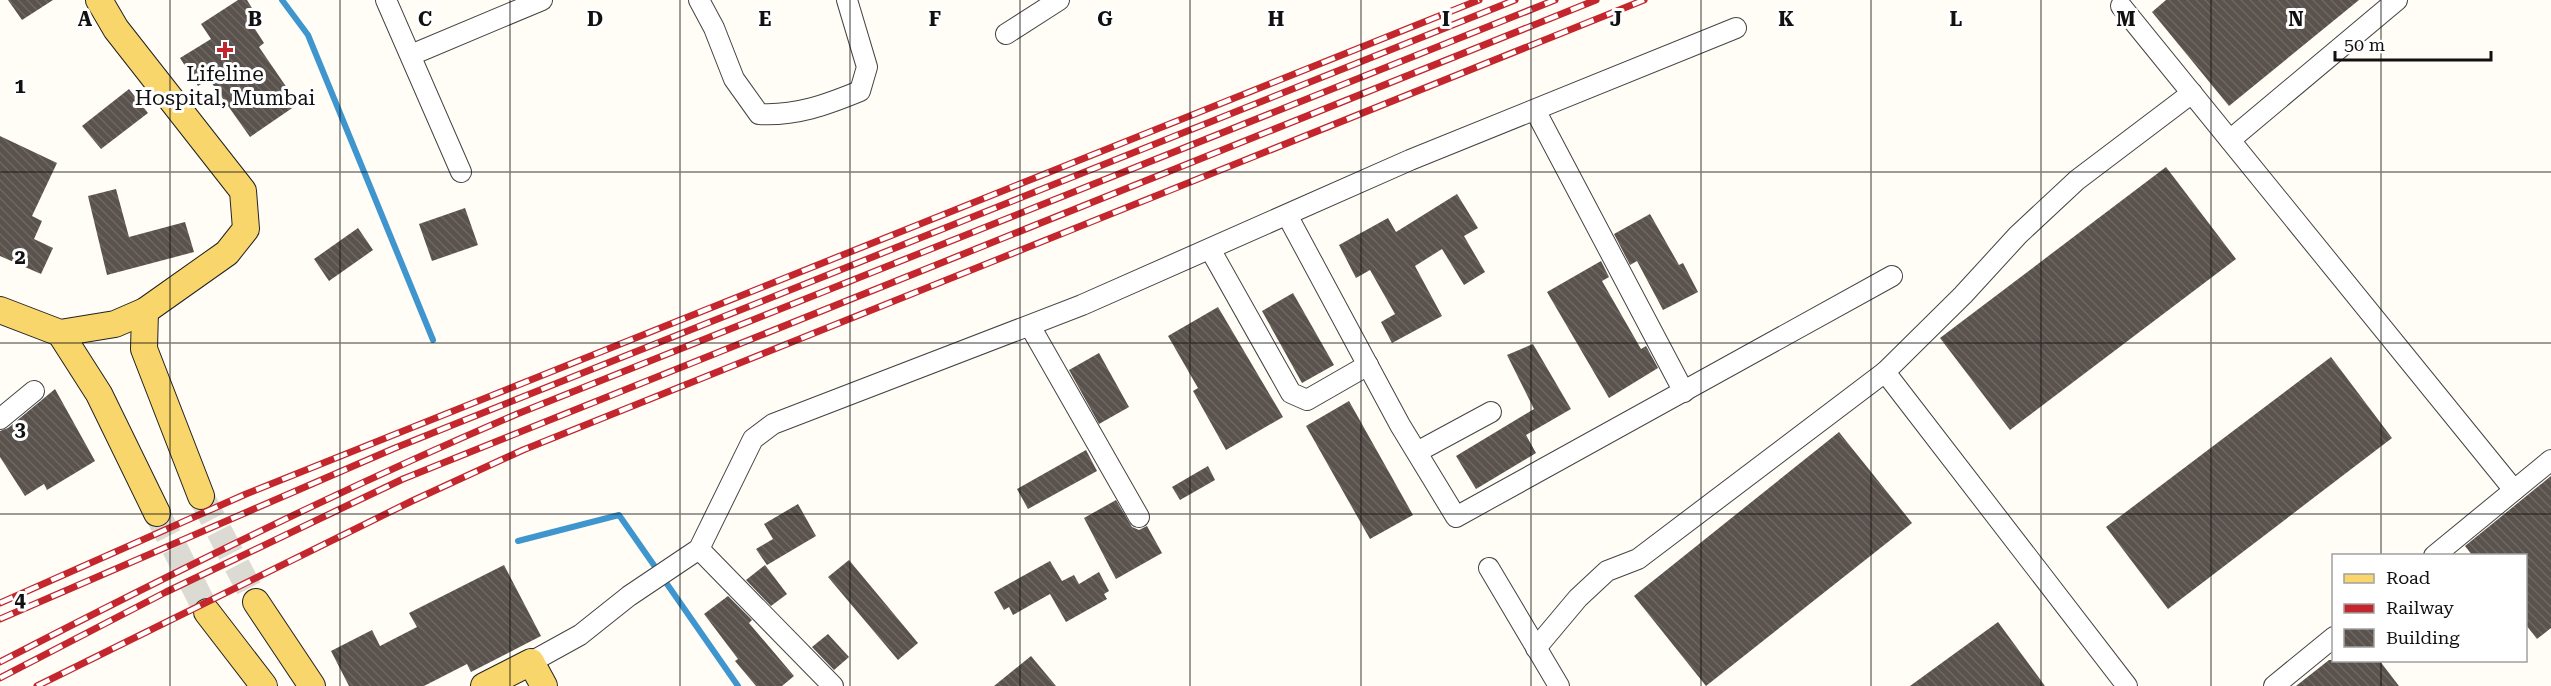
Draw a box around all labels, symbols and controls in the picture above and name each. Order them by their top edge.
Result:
text: A [78,7,93,31]
text: B [248,7,262,31]
text: C [418,7,432,31]
text: D [587,7,603,31]
text: E [759,7,772,31]
text: F [929,7,941,31]
text: G [1097,7,1113,31]
text: H [1268,7,1284,31]
text: I [1442,7,1450,31]
text: J [1610,7,1622,31]
text: K [1778,7,1794,31]
text: L [1950,7,1963,31]
text: M [2116,7,2136,31]
text: N [2288,7,2304,31]
scale bar [2335,24,2491,62]
text: 50 m [2344,34,2385,55]
marker: Lifeline Hospital, Mumbai [216,41,234,59]
place label: Lifeline Hospital, Mumbai [135,62,316,110]
text: 1 [14,74,26,98]
text: 2 [14,245,26,269]
text: 3 [14,417,26,441]
legend [2332,554,2527,662]
text: Road [2386,567,2431,588]
text: 4 [14,588,26,612]
text: Railway [2386,597,2454,618]
text: Building [2386,627,2460,648]

